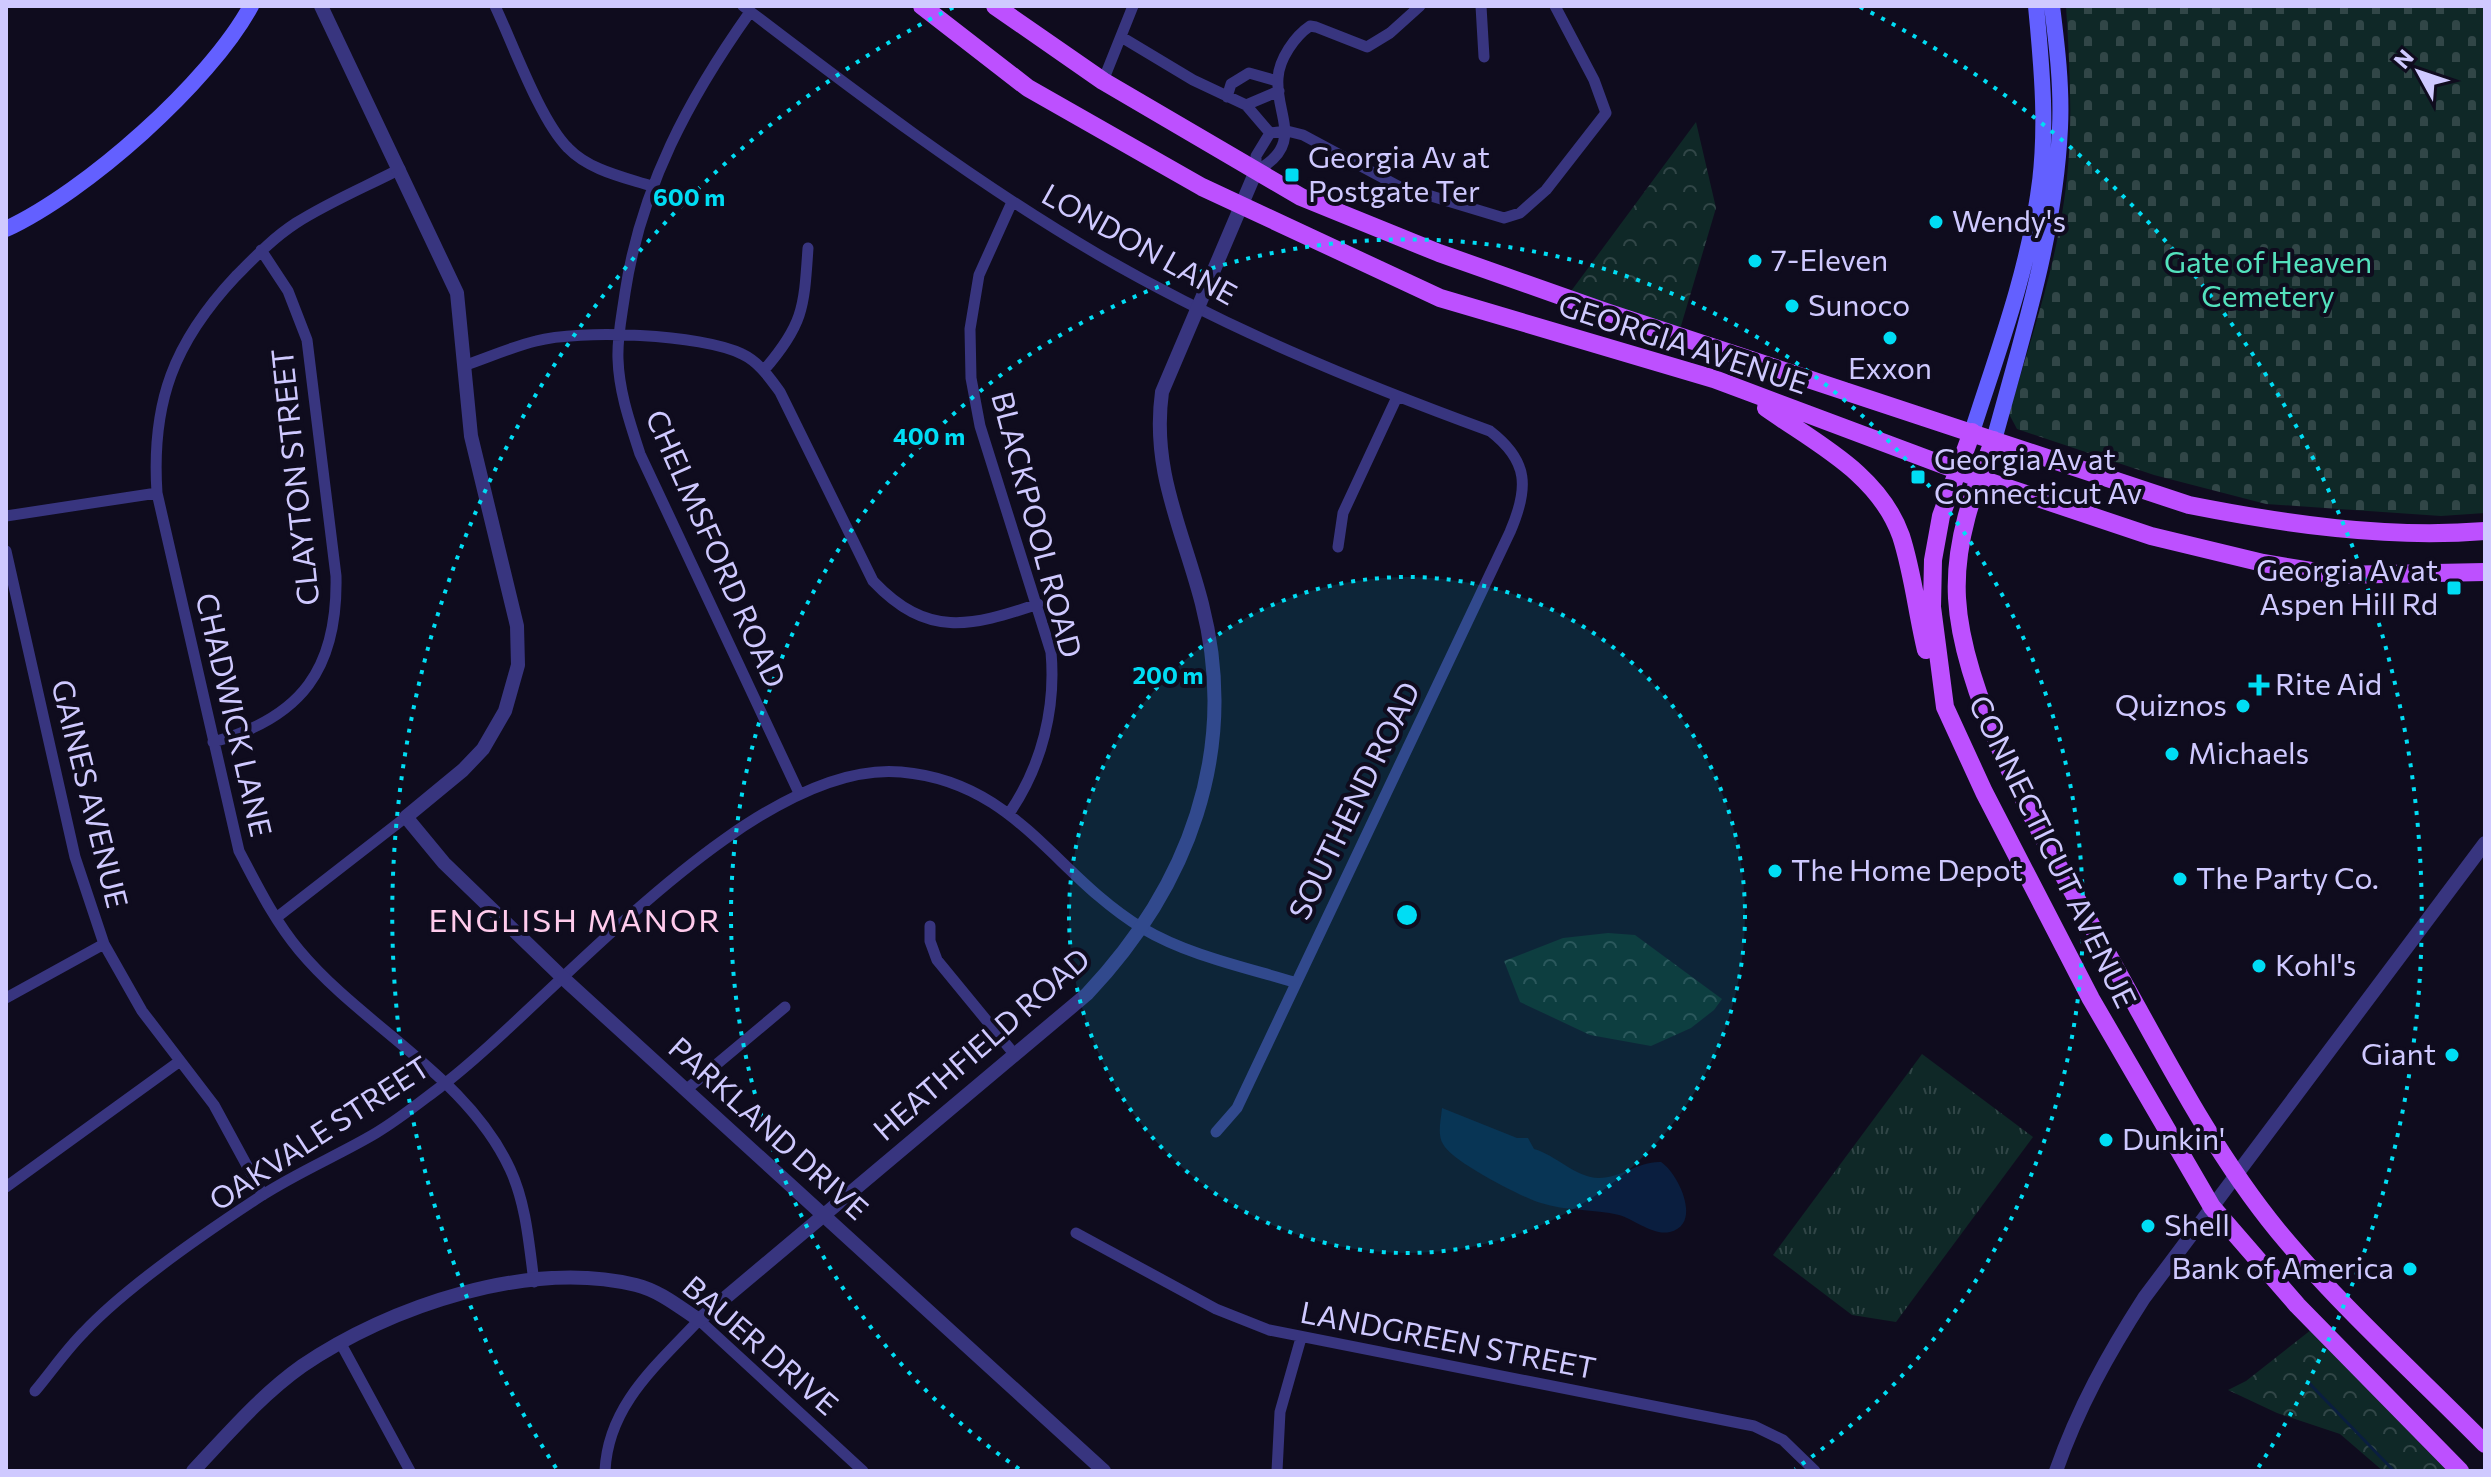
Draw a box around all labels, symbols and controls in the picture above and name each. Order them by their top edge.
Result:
north arrow [2379,32,2459,112]
text: N [2388,44,2419,74]
place label: Georgia Av at Postgate Ter [1308,137,1490,208]
marker: Georgia Av at Postgate Ter [1283,166,1301,184]
street label: LONDON LANE [1036,174,1244,312]
text: 600 m [653,182,725,211]
place label: Wendy's [1952,201,2066,238]
marker: Wendy's [1927,213,1945,231]
place label: 7-Eleven [1771,240,1888,277]
park label: Gate of Heaven Cemetery [2164,242,2372,313]
marker: 7-Eleven [1746,252,1764,270]
street label: GEORGIA AVENUE [1554,285,1813,400]
place label: Sunoco [1808,285,1910,322]
marker: Sunoco [1783,297,1801,315]
marker: Exxon [1881,329,1899,347]
street label: CLAYTON STREET [262,347,325,607]
place label: Exxon [1848,348,1932,385]
street label: BLACKPOOL ROAD [985,387,1092,661]
street label: CHELMSFORD ROAD [639,403,795,693]
text: 400 m [893,421,965,450]
place label: Georgia Av at Connecticut Av [1934,439,2142,510]
marker: Georgia Av at Connecticut Av [1909,468,1927,486]
place label: Georgia Av at Aspen Hill Rd [2256,550,2438,621]
marker: Georgia Av at Aspen Hill Rd [2445,579,2463,597]
street label: CHADWICK LANE [189,589,281,840]
text: 200 m [1133,660,1203,689]
place label: Rite Aid [2275,664,2382,701]
street label: GAINES AVENUE [45,675,138,911]
street label: SOUTHEND ROAD [1279,675,1426,925]
marker: Rite Aid [2250,676,2268,694]
place label: Quiznos [2115,685,2227,722]
street label: CONNECTICUT AVENUE [1962,689,2146,1013]
marker: Quiznos [2234,697,2252,715]
place label: Michaels [2188,733,2309,770]
marker: Michaels [2163,745,2181,763]
place label: The Home Depot [1791,850,2023,887]
place label: The Party Co. [2196,858,2379,895]
marker: The Home Depot [1766,862,1784,880]
marker: The Party Co. [2171,870,2189,888]
district label: ENGLISH MANOR [428,899,722,939]
centre of rings [1393,901,1421,929]
street label: HEATHFIELD ROAD [865,939,1096,1147]
place label: Kohl's [2275,945,2357,982]
marker: Kohl's [2250,957,2268,975]
street label: PARKLAND DRIVE [662,1028,877,1226]
place label: Giant [2361,1034,2436,1071]
marker: Giant [2443,1046,2461,1064]
street label: OAKVALE STREET [201,1047,436,1217]
place label: Dunkin' [2122,1119,2225,1156]
marker: Dunkin' [2097,1131,2115,1149]
place label: Shell [2164,1205,2230,1242]
marker: Shell [2139,1217,2157,1235]
place label: Bank of America [2172,1248,2394,1285]
marker: Bank of America [2401,1260,2419,1278]
street label: BAUER DRIVE [676,1267,847,1422]
street label: LANDGREEN STREET [1298,1292,1599,1385]

